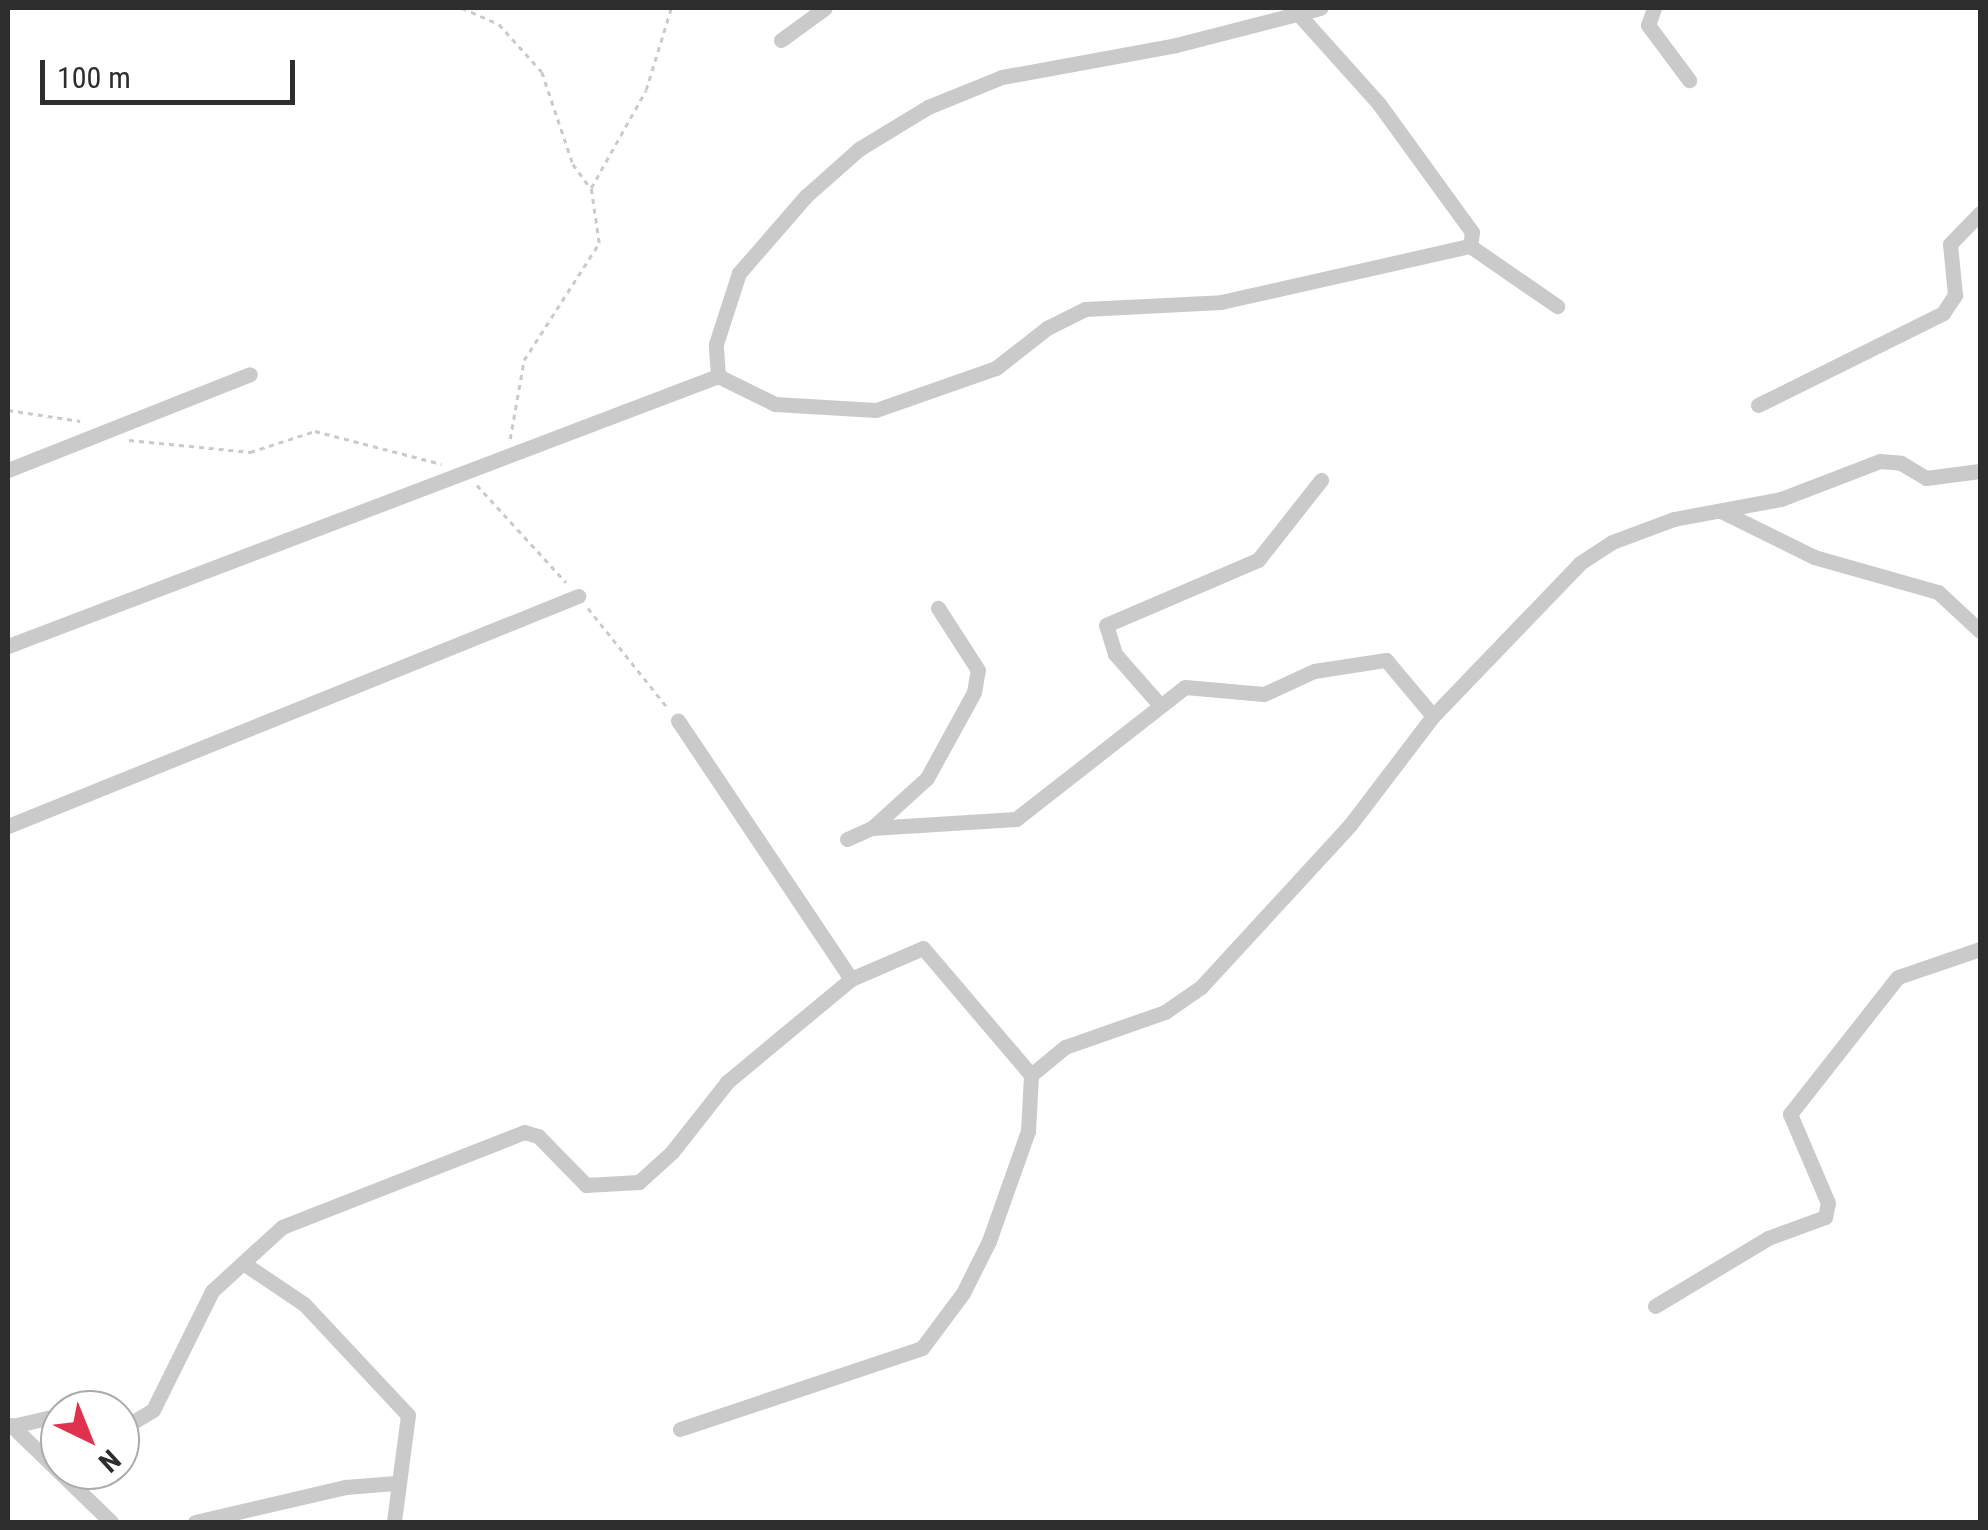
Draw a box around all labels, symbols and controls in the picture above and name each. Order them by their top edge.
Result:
scale bar [45,40,300,102]
text: 100 m [57,60,131,95]
north arrow [40,1390,140,1490]
text: N [92,1443,127,1479]

